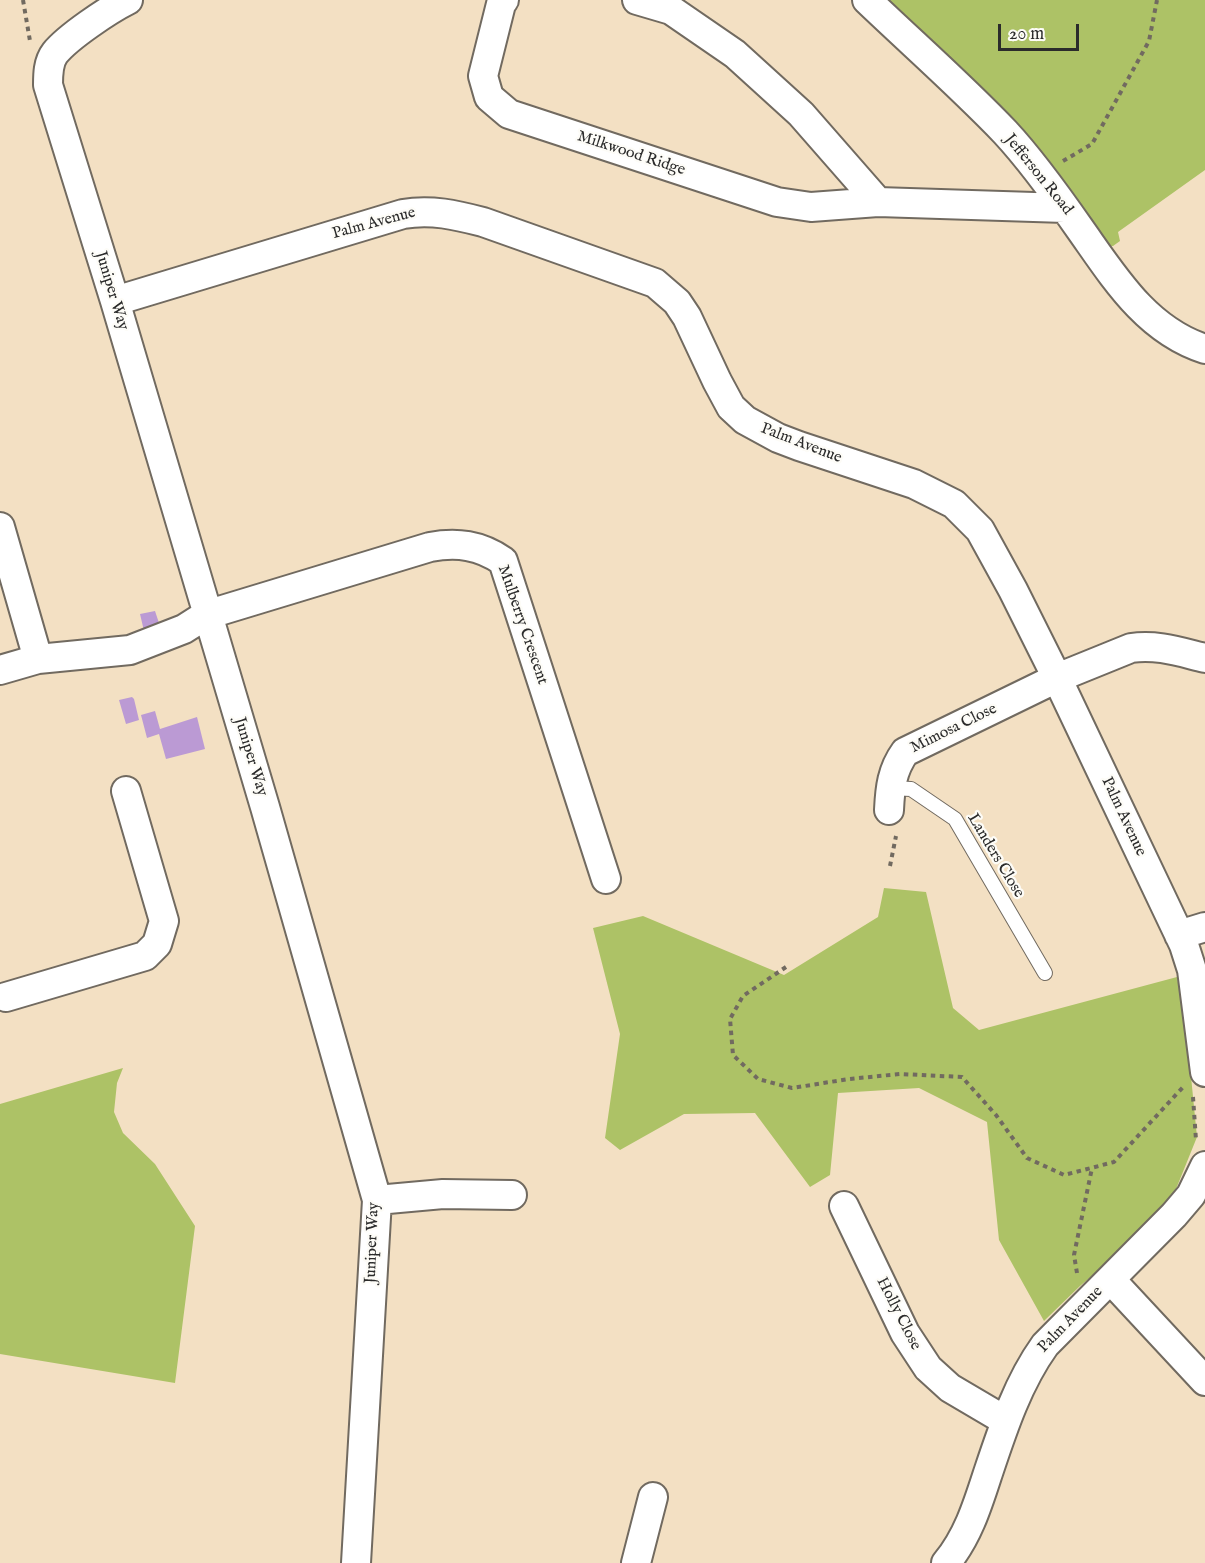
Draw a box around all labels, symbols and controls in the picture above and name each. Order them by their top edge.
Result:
scale bar [1001,12,1082,50]
text: 20 m [1009,23,1044,46]
street label: Milkwood Ridge [574,127,688,181]
street label: Jefferson Road [1000,131,1076,219]
street label: Palm Avenue [330,204,418,244]
street label: Juniper Way [90,249,132,333]
street label: Palm Avenue [758,420,844,468]
street label: Mulberry Crescent [493,563,551,687]
street label: Mimosa Close [908,700,1000,758]
street label: Juniper Way [229,715,271,799]
street label: Palm Avenue [1096,774,1150,860]
street label: Landers Close [962,810,1028,902]
street label: Juniper Way [362,1202,384,1284]
street label: Holly Close [871,1274,925,1354]
street label: Palm Avenue [1035,1283,1107,1357]

